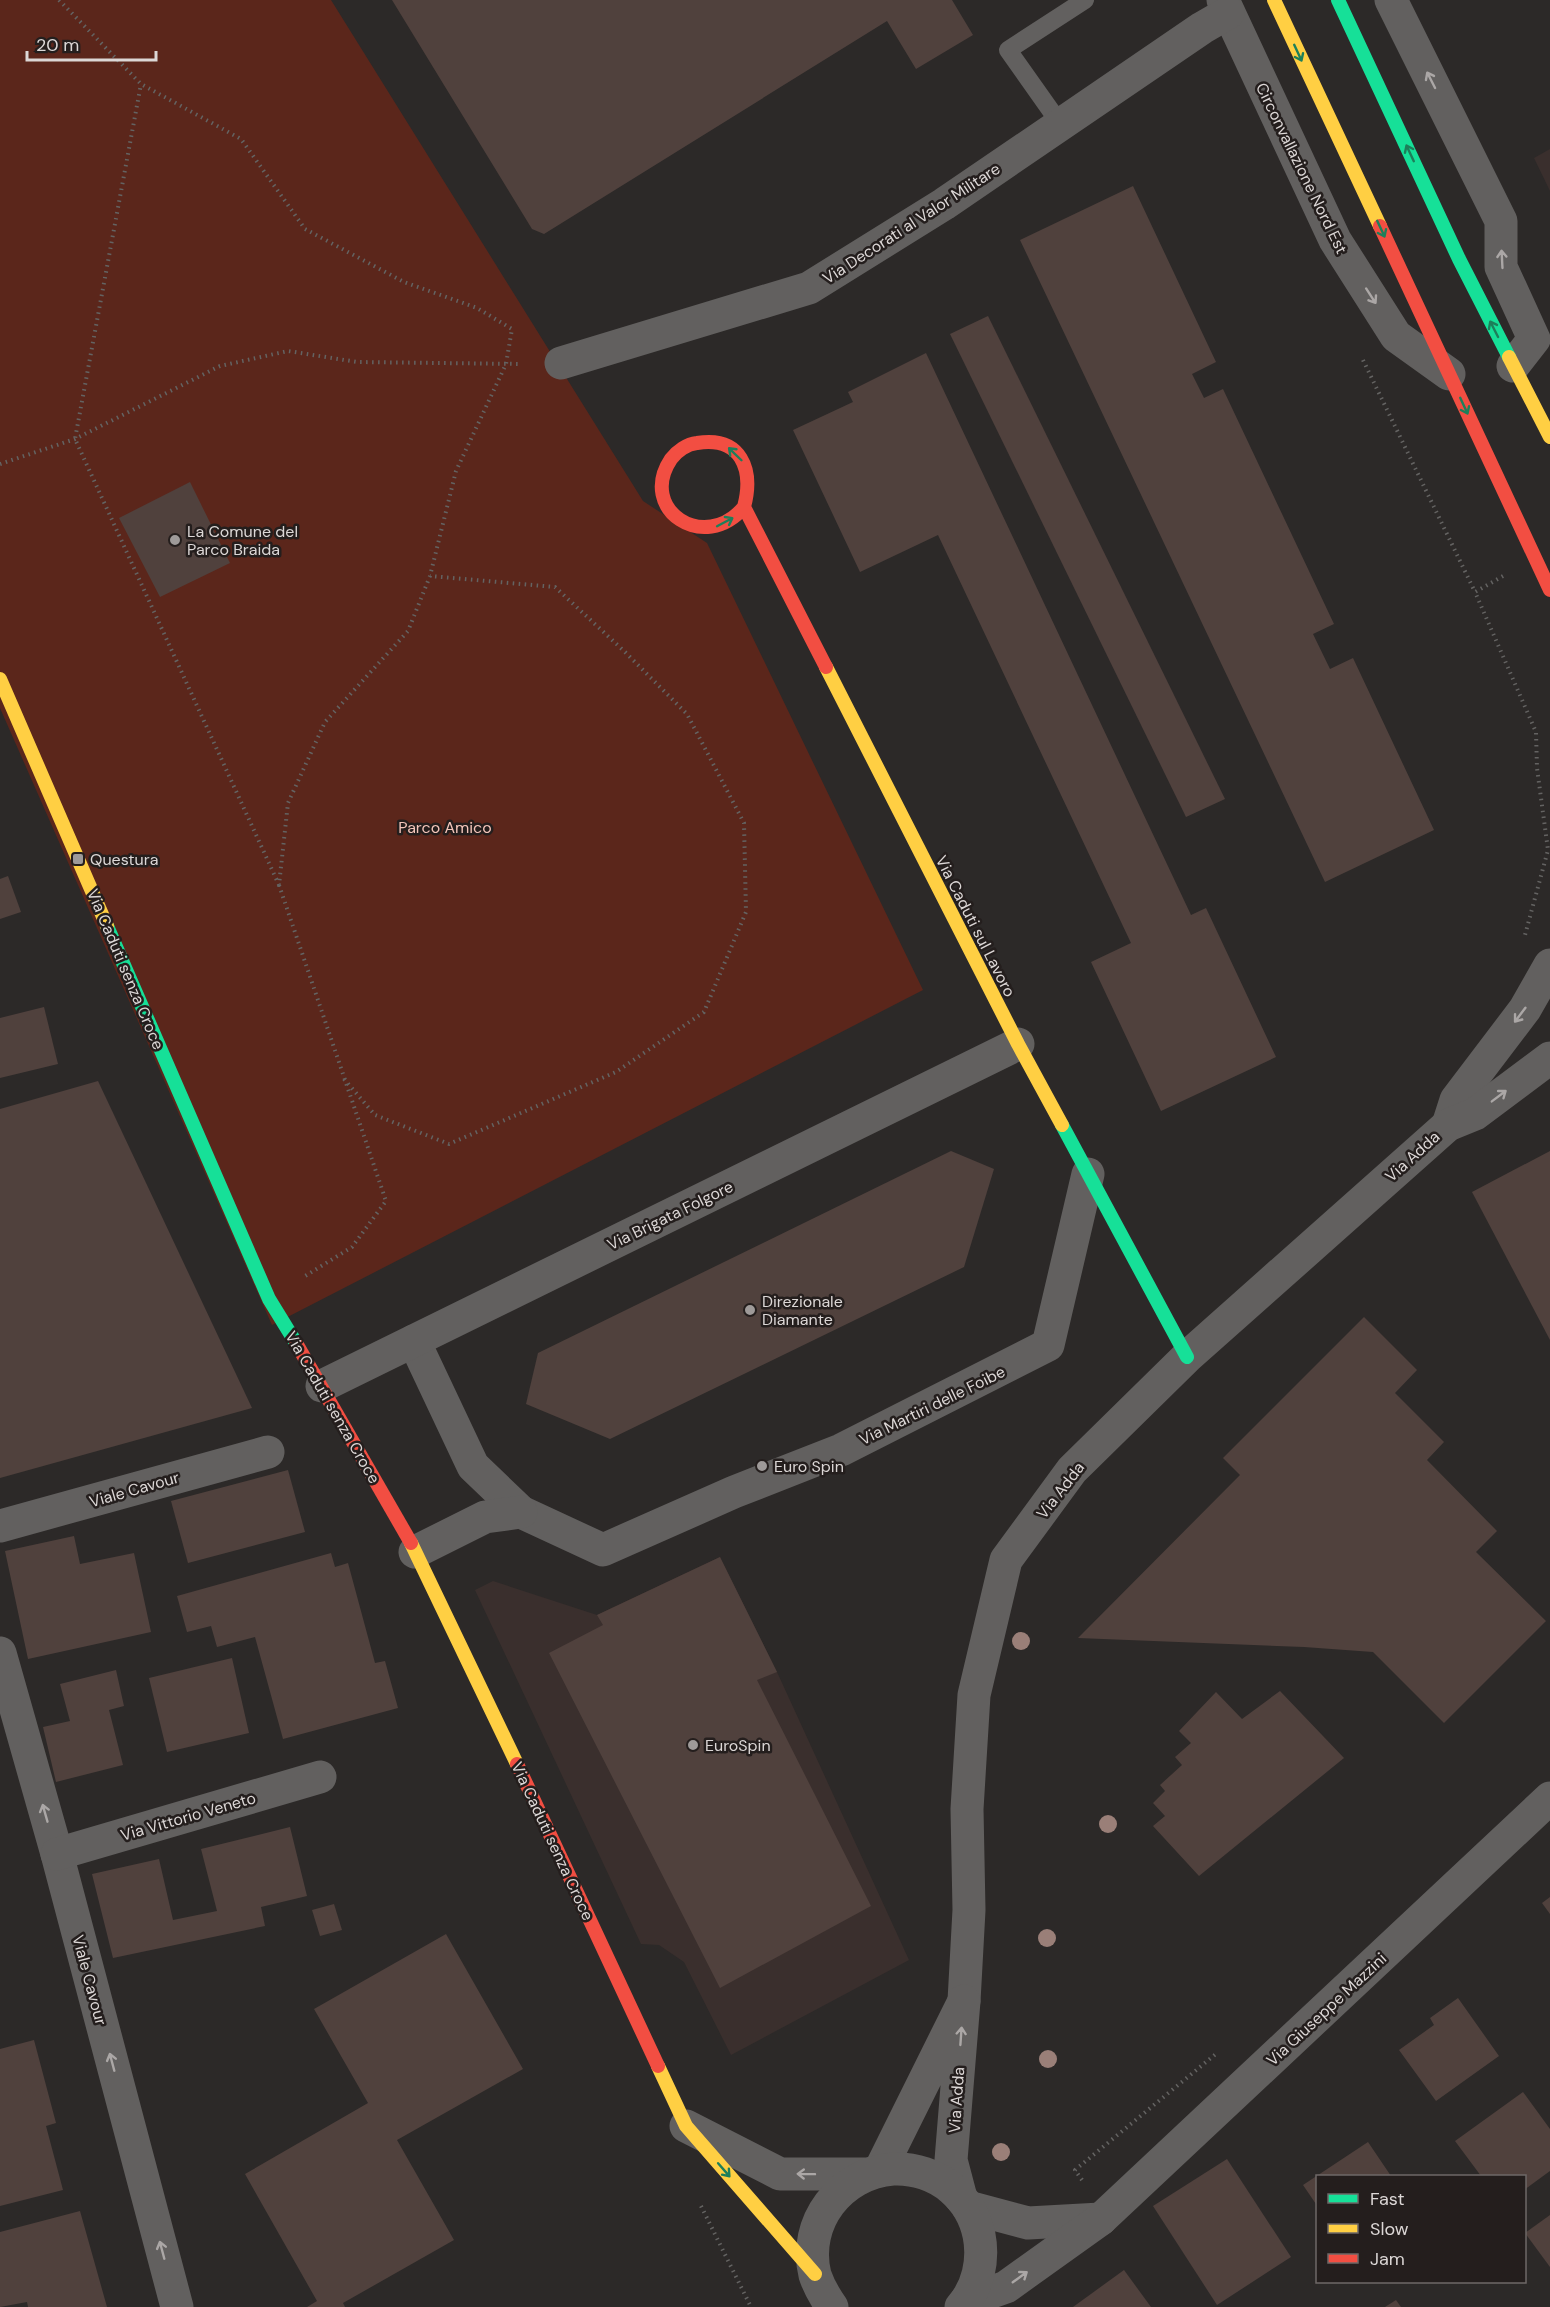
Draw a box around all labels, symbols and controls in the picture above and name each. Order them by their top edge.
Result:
scale bar [27,24,156,62]
text: 20 m [36,33,79,57]
one-way arrow [1293,43,1305,61]
one-way arrow [1425,72,1436,90]
street label: Circonvallazione Nord Est [1251,79,1352,257]
one-way arrow [1403,145,1415,163]
street label: Via Decorati al Valor Militare [818,158,1004,289]
one-way arrow [1376,220,1388,238]
one-way arrow [1496,249,1507,269]
one-way arrow [1365,287,1377,304]
one-way arrow [1488,320,1500,338]
one-way arrow [1459,396,1471,414]
one-way arrow [728,447,743,461]
one-way arrow [716,516,734,528]
place label: La Comune del Parco Braida [187,521,298,560]
marker: La Comune del Parco Braida [168,533,182,547]
park label: Parco Amico [398,817,492,838]
place label: Questura [90,849,158,870]
marker: Questura [71,852,85,866]
street label: Via Caduti sul Lavoro [931,852,1020,1000]
street label: Via Caduti senza Croce [82,886,169,1053]
one-way arrow [1514,1007,1526,1023]
one-way arrow [1490,1090,1506,1102]
street label: Via Adda [1381,1126,1444,1186]
street label: Via Brigata Folgore [604,1176,737,1255]
place label: Direzionale Diamante [762,1291,843,1330]
marker: Direzionale Diamante [743,1303,757,1317]
street label: Via Caduti senza Croce [280,1327,385,1487]
street label: Via Martiri delle Foibe [856,1361,1009,1450]
place label: Euro Spin [774,1456,844,1477]
street label: Via Adda [1032,1458,1089,1523]
marker: Euro Spin [755,1459,769,1473]
street label: Viale Cavour [87,1467,182,1512]
place label: EuroSpin [705,1735,771,1756]
marker: EuroSpin [686,1738,700,1752]
street label: Via Caduti senza Croce [507,1759,599,1924]
street label: Via Vittorio Veneto [118,1787,258,1846]
one-way arrow [39,1804,50,1823]
street label: Viale Cavour [67,1933,112,2028]
street label: Via Giuseppe Mazzini [1262,1948,1391,2071]
one-way arrow [956,2026,967,2046]
one-way arrow [106,2053,117,2072]
street label: Via Adda [944,2066,969,2134]
one-way arrow [718,2162,731,2178]
one-way arrow [797,2168,817,2180]
legend [1316,2175,1526,2283]
text: Fast [1370,2187,1405,2211]
text: Slow [1370,2217,1409,2241]
one-way arrow [156,2241,168,2260]
text: Jam [1370,2247,1405,2271]
one-way arrow [1011,2271,1027,2283]

